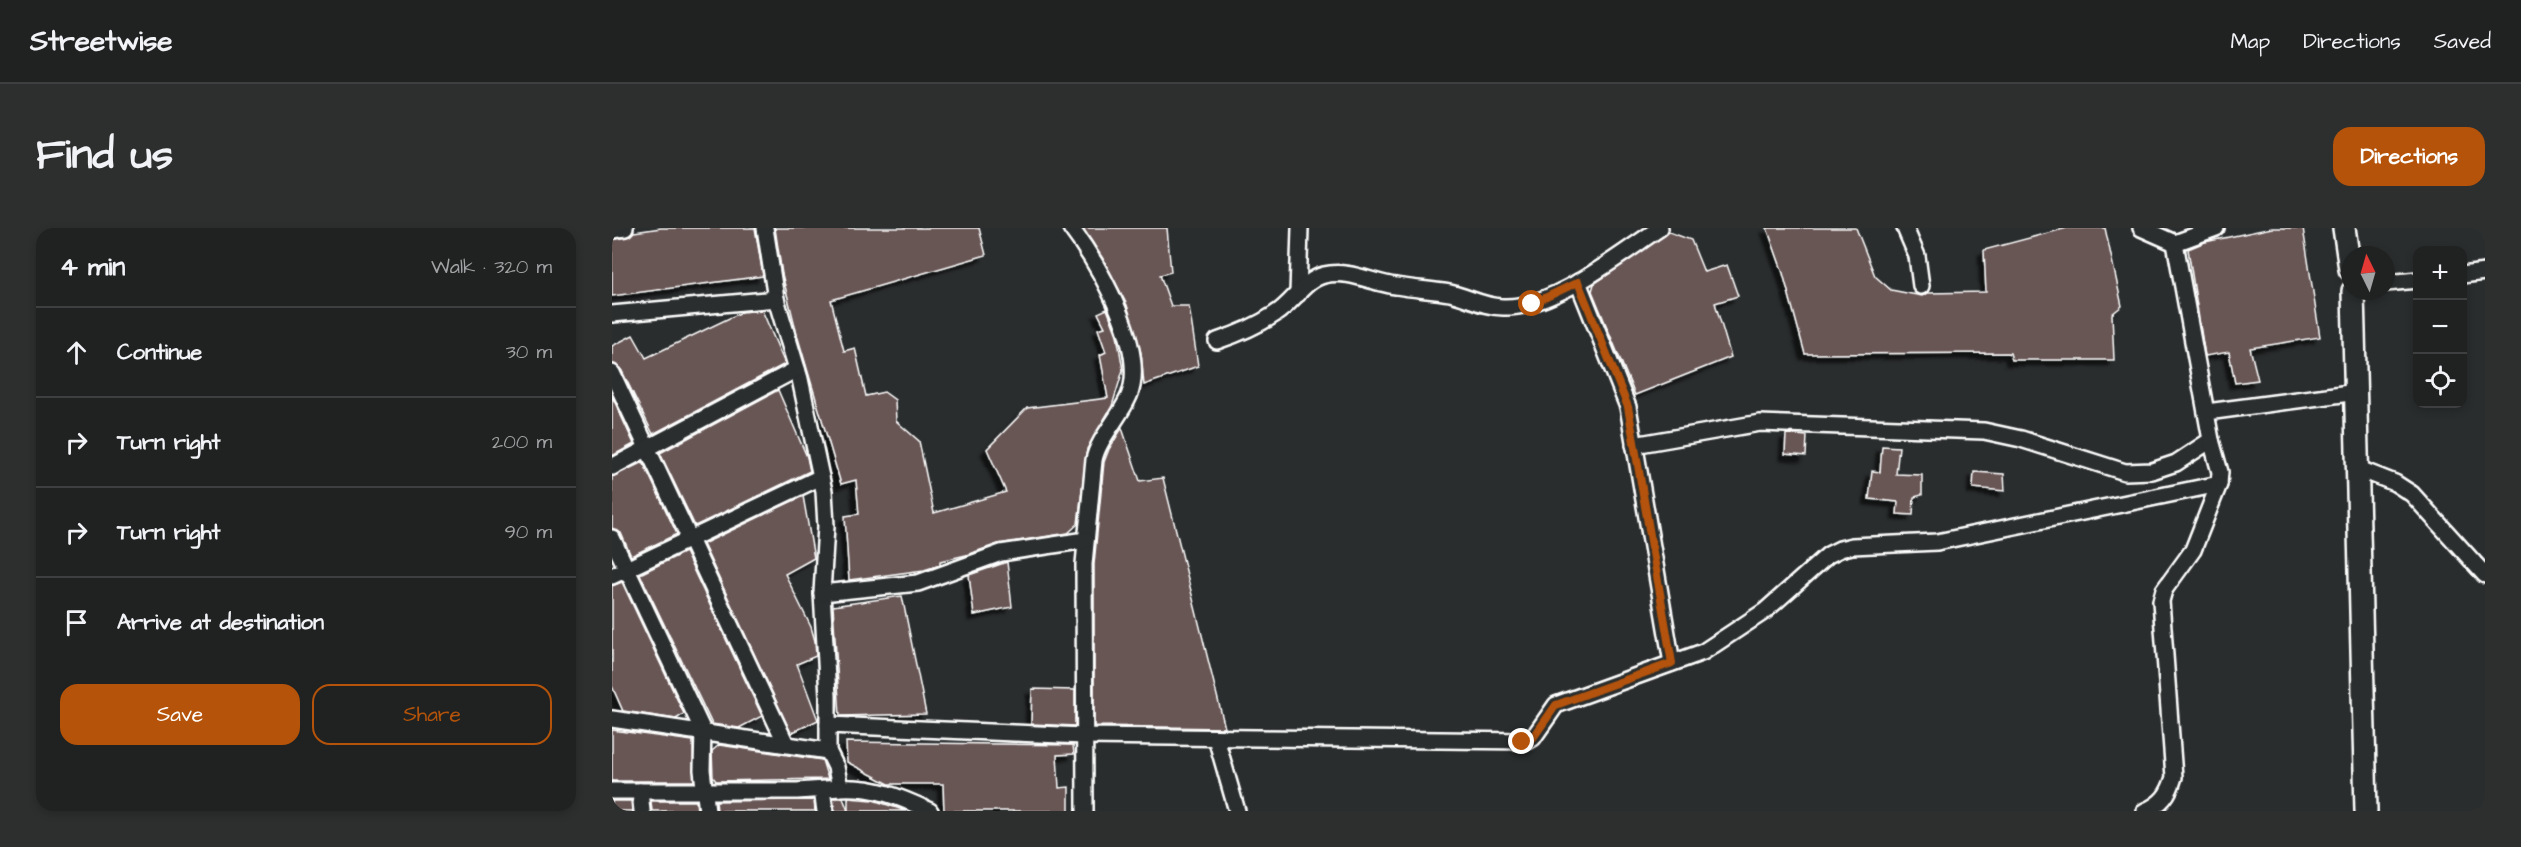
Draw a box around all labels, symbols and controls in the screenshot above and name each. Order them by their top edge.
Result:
text: Streetwise [30,22,172,61]
text: Map [2230,27,2270,56]
text: Directions [2303,27,2401,56]
text: Saved [2434,27,2491,56]
text: Find us [36,127,173,185]
button: Directions [2333,127,2485,186]
north arrow [2341,246,2395,300]
map controls [2413,246,2467,408]
button: + [2413,246,2467,300]
text: 4 min [60,249,125,285]
text: Walk · 320 m [431,253,552,281]
route start [1518,290,1544,316]
button: − [2413,300,2467,354]
icon: ahead [60,336,93,369]
text: Continue [117,337,202,368]
text: 30 m [506,338,552,366]
button: locate [2413,354,2467,408]
icon: right [60,426,93,459]
text: Turn right [117,427,220,458]
text: 200 m [492,428,552,456]
icon: right [60,516,93,549]
text: Turn right [117,517,220,548]
text: 90 m [504,518,552,546]
icon: arrive [60,606,93,639]
text: Arrive at destination [117,607,324,638]
button: Save [60,684,300,745]
button: Share [312,684,552,745]
route end [1508,728,1534,754]

